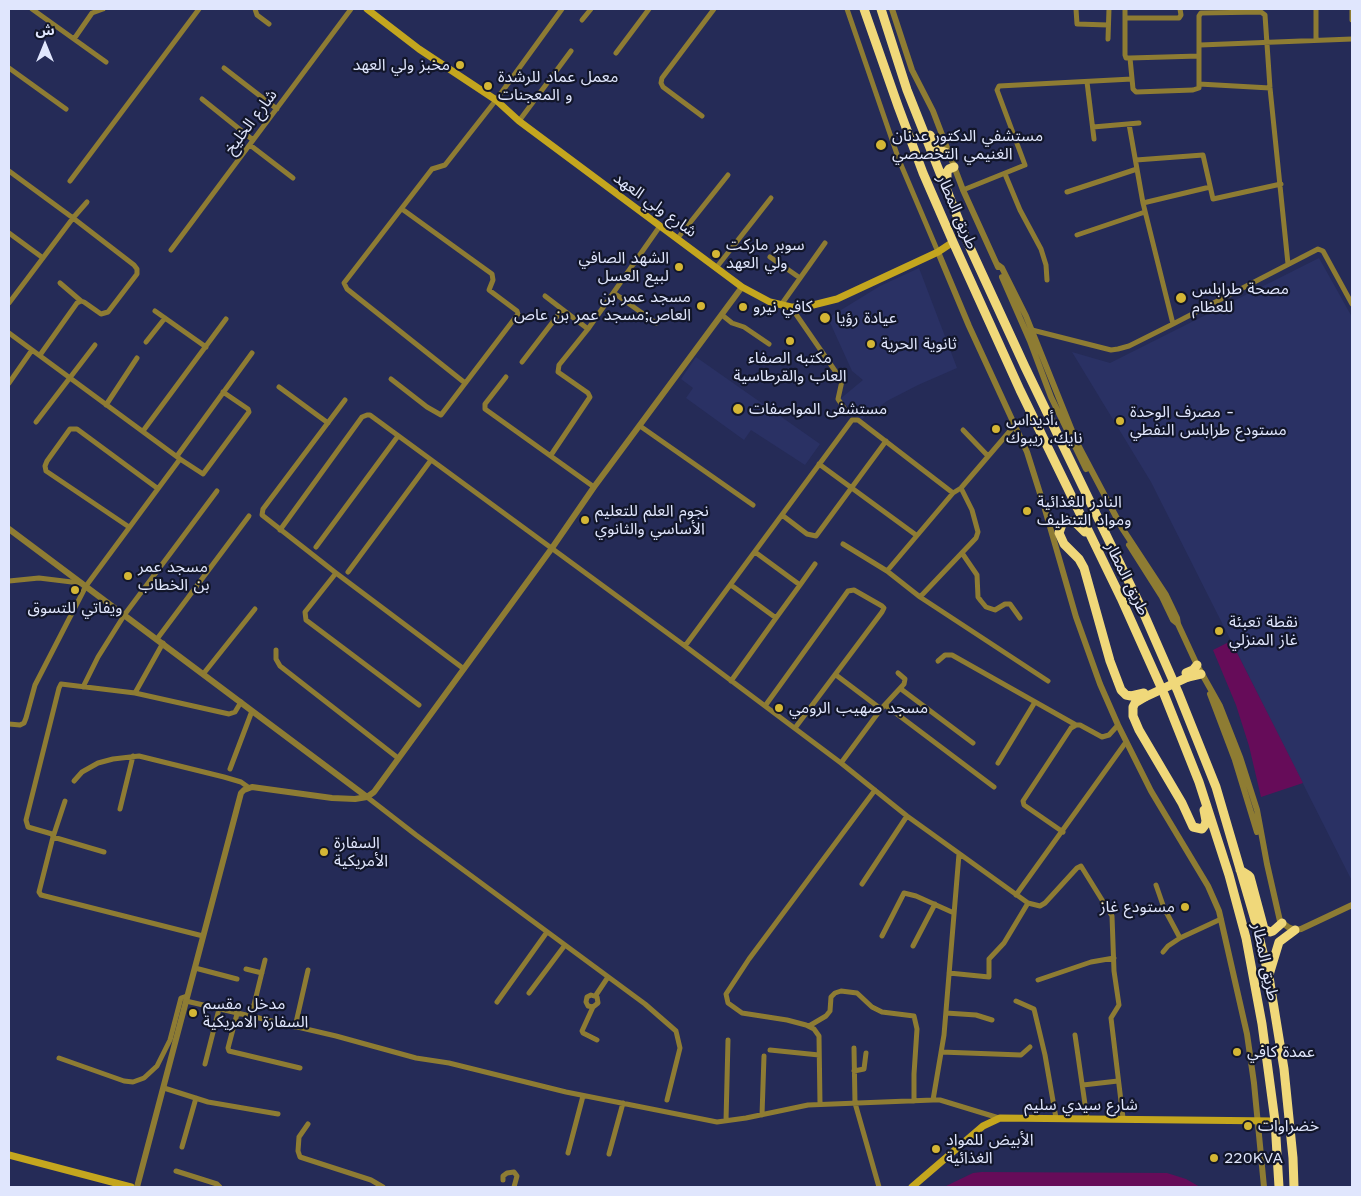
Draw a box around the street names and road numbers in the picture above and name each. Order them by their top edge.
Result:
street label: شارع الخليخ [220,86,282,158]
street label: شارع ولي العهد [610,168,700,242]
street label: طريق المطار [933,172,981,252]
street label: طريق المطار [1101,539,1153,619]
street label: طريق المطار [1247,921,1283,1003]
street label: شارع سيدي سليم [1024,1095,1138,1115]

